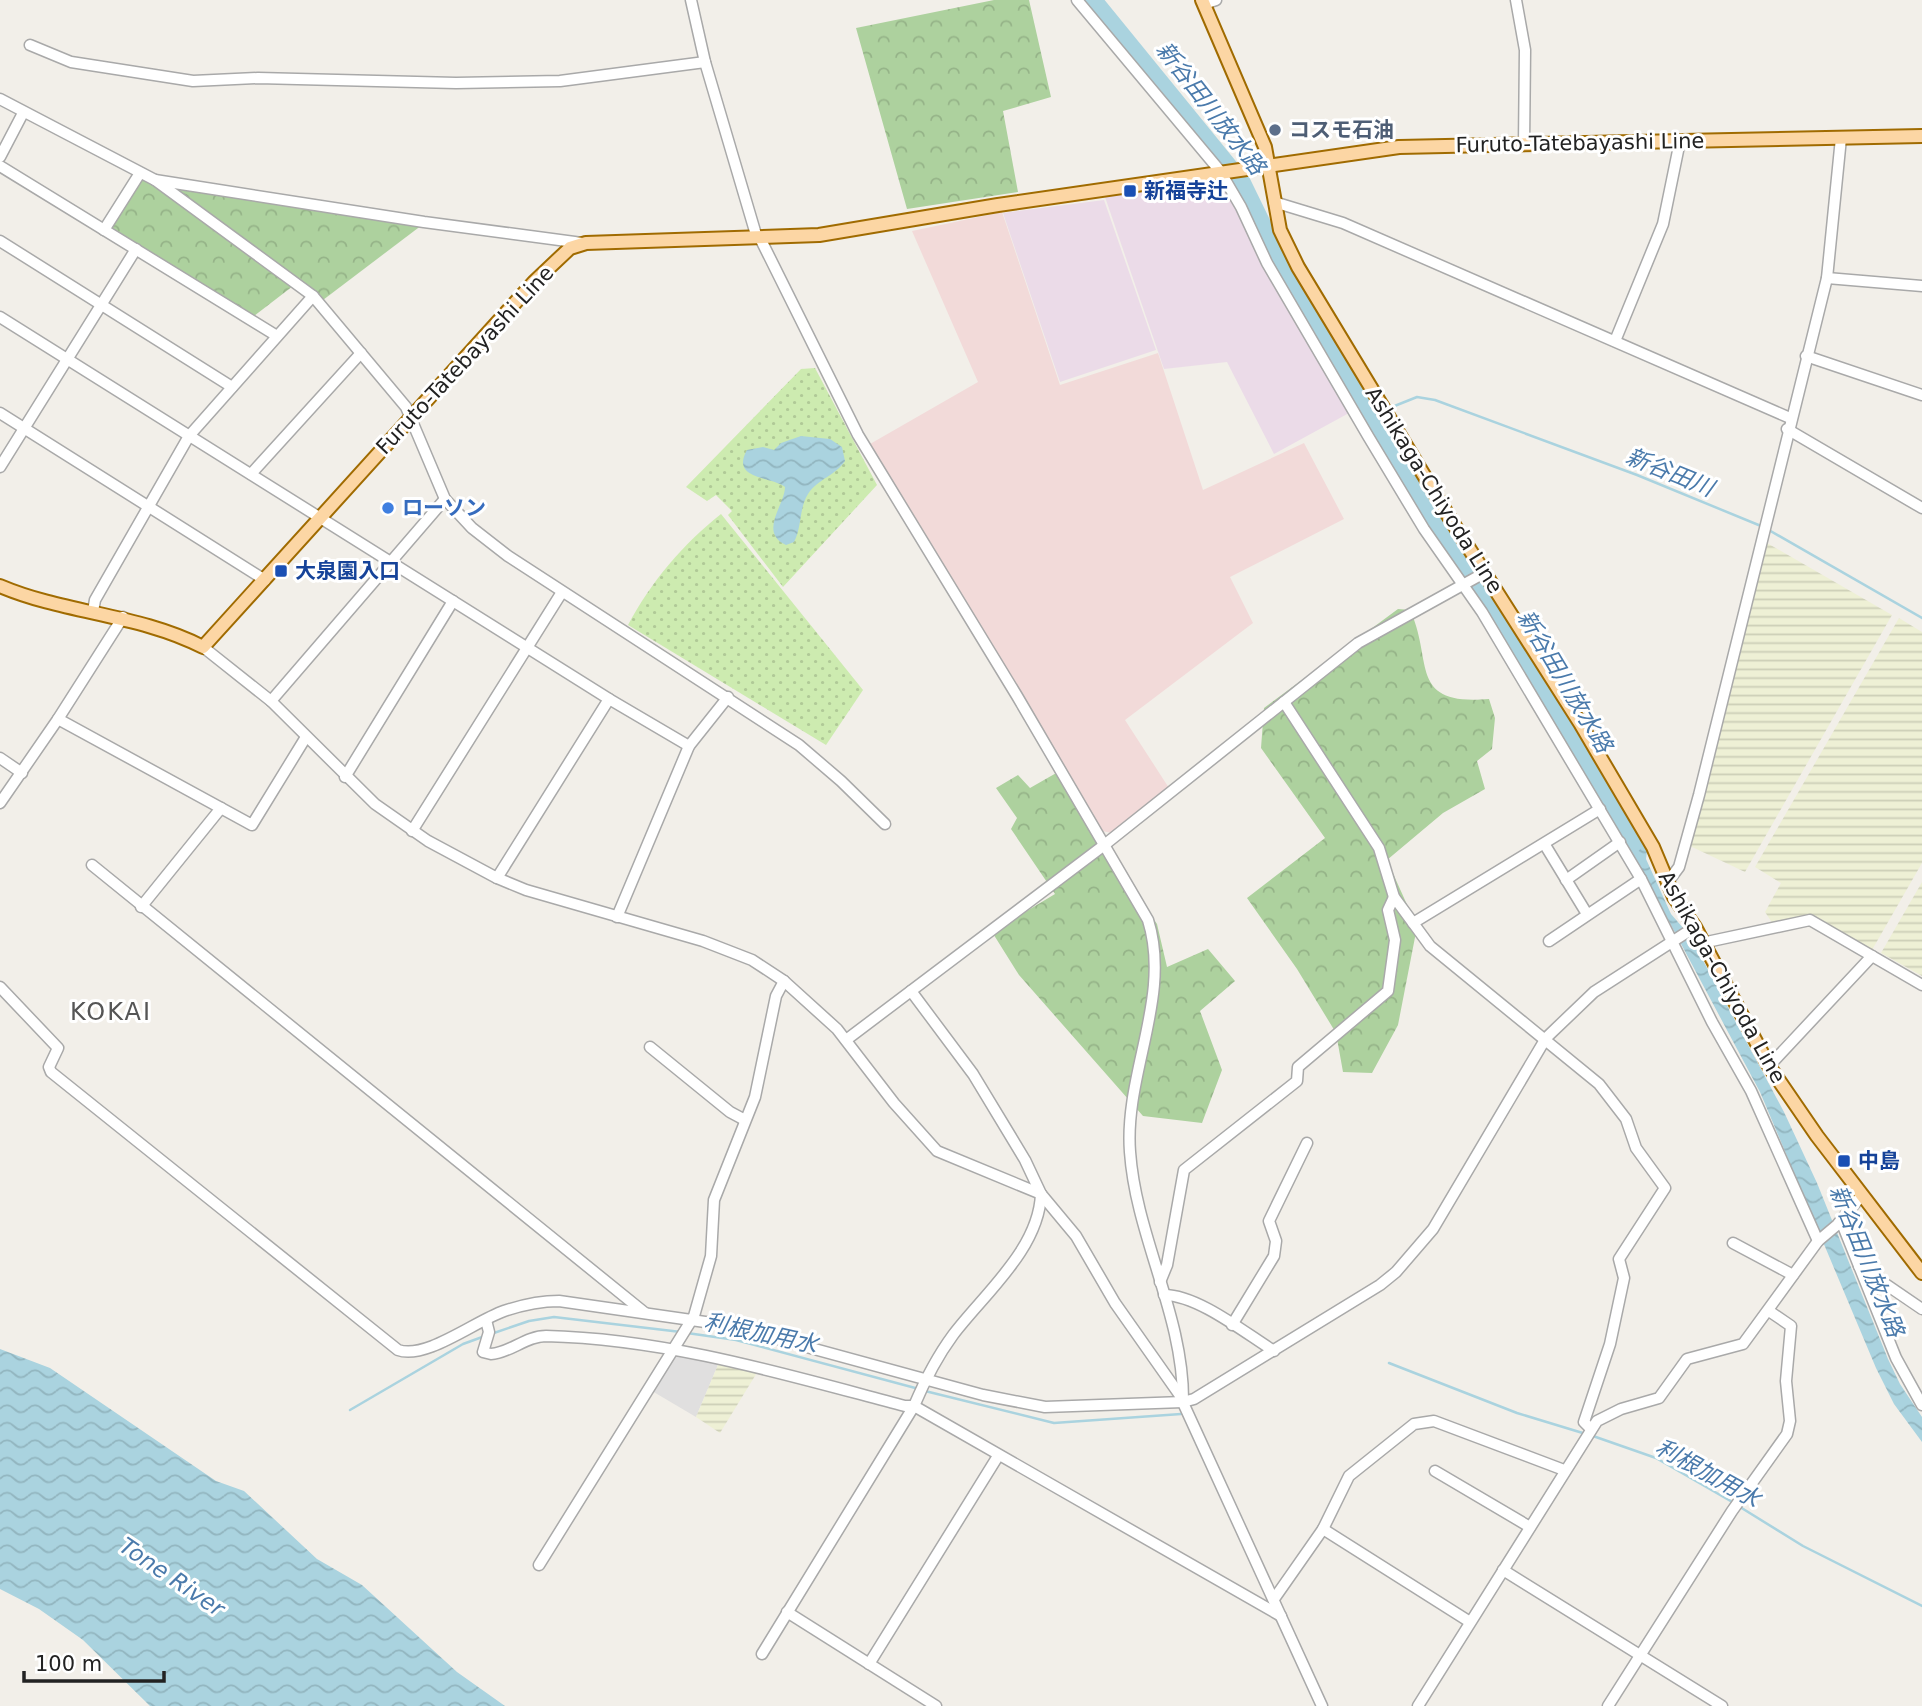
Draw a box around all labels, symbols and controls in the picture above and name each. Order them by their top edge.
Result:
water label: 新谷田川放水路 [1151,37,1272,181]
place label: コスモ石油 [1289,118,1394,142]
marker: コスモ石油 [1267,122,1283,138]
street label: Furuto-Tatebayashi Line [1455,129,1705,157]
place label: 新福寺辻 [1144,179,1228,203]
marker: 新福寺辻 [1122,183,1138,199]
street label: Furuto-Tatebayashi Line [371,261,559,459]
street label: Ashikaga-Chiyoda Line [1361,382,1507,598]
water label: 新谷田川 [1622,443,1720,502]
place label: ローソン [402,496,486,520]
marker: ローソン [380,500,396,516]
place label: 大泉園入口 [295,559,400,583]
marker: 大泉園入口 [273,563,289,579]
water label: 新谷田川放水路 [1512,605,1619,758]
street label: Ashikaga-Chiyoda Line [1654,867,1790,1087]
district label: KOKAI [70,998,152,1026]
place label: 中島 [1858,1149,1900,1173]
marker: 中島 [1836,1153,1852,1169]
water label: 新谷田川放水路 [1825,1181,1910,1342]
water label: 利根加用水 [702,1308,823,1358]
water label: 利根加用水 [1651,1434,1767,1514]
water label: Tone River [115,1532,231,1622]
scale bar [24,1640,164,1684]
text: 100 m [35,1652,102,1676]

